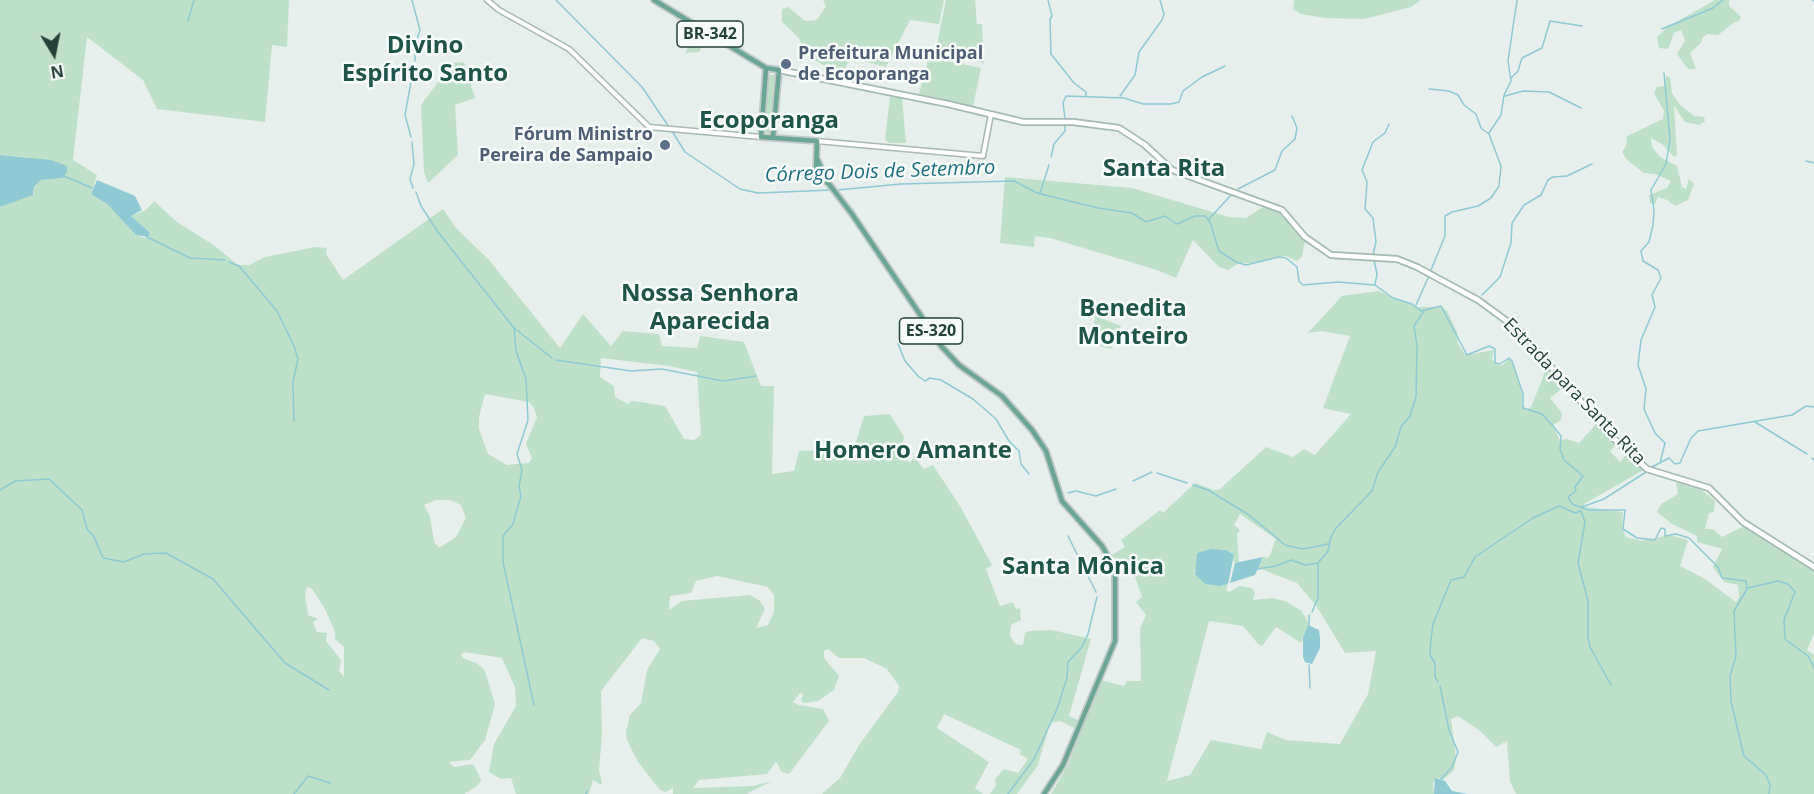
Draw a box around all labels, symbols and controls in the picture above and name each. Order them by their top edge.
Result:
road number: BR-342 [677,21,743,47]
north arrow [24,24,84,84]
district label: Divino Espírito Santo [342,32,508,88]
place label: Prefeitura Municipal de Ecoporanga [798,43,983,86]
marker: Prefeitura Municipal de Ecoporanga [779,57,793,71]
text: N [49,60,65,84]
district label: Ecoporanga [699,107,839,135]
place label: Fórum Ministro Pereira de Sampaio [479,124,653,166]
marker: Fórum Ministro Pereira de Sampaio [658,138,672,152]
district label: Santa Rita [1103,155,1225,183]
water label: Córrego Dois de Setembro [764,156,996,188]
district label: Nossa Senhora Aparecida [621,280,799,336]
district label: Benedita Monteiro [1078,295,1188,351]
street label: Estrada para Santa Rita [1498,314,1650,470]
road number: ES-320 [900,318,962,344]
district label: Homero Amante [814,437,1012,465]
district label: Santa Mônica [1002,553,1164,581]

